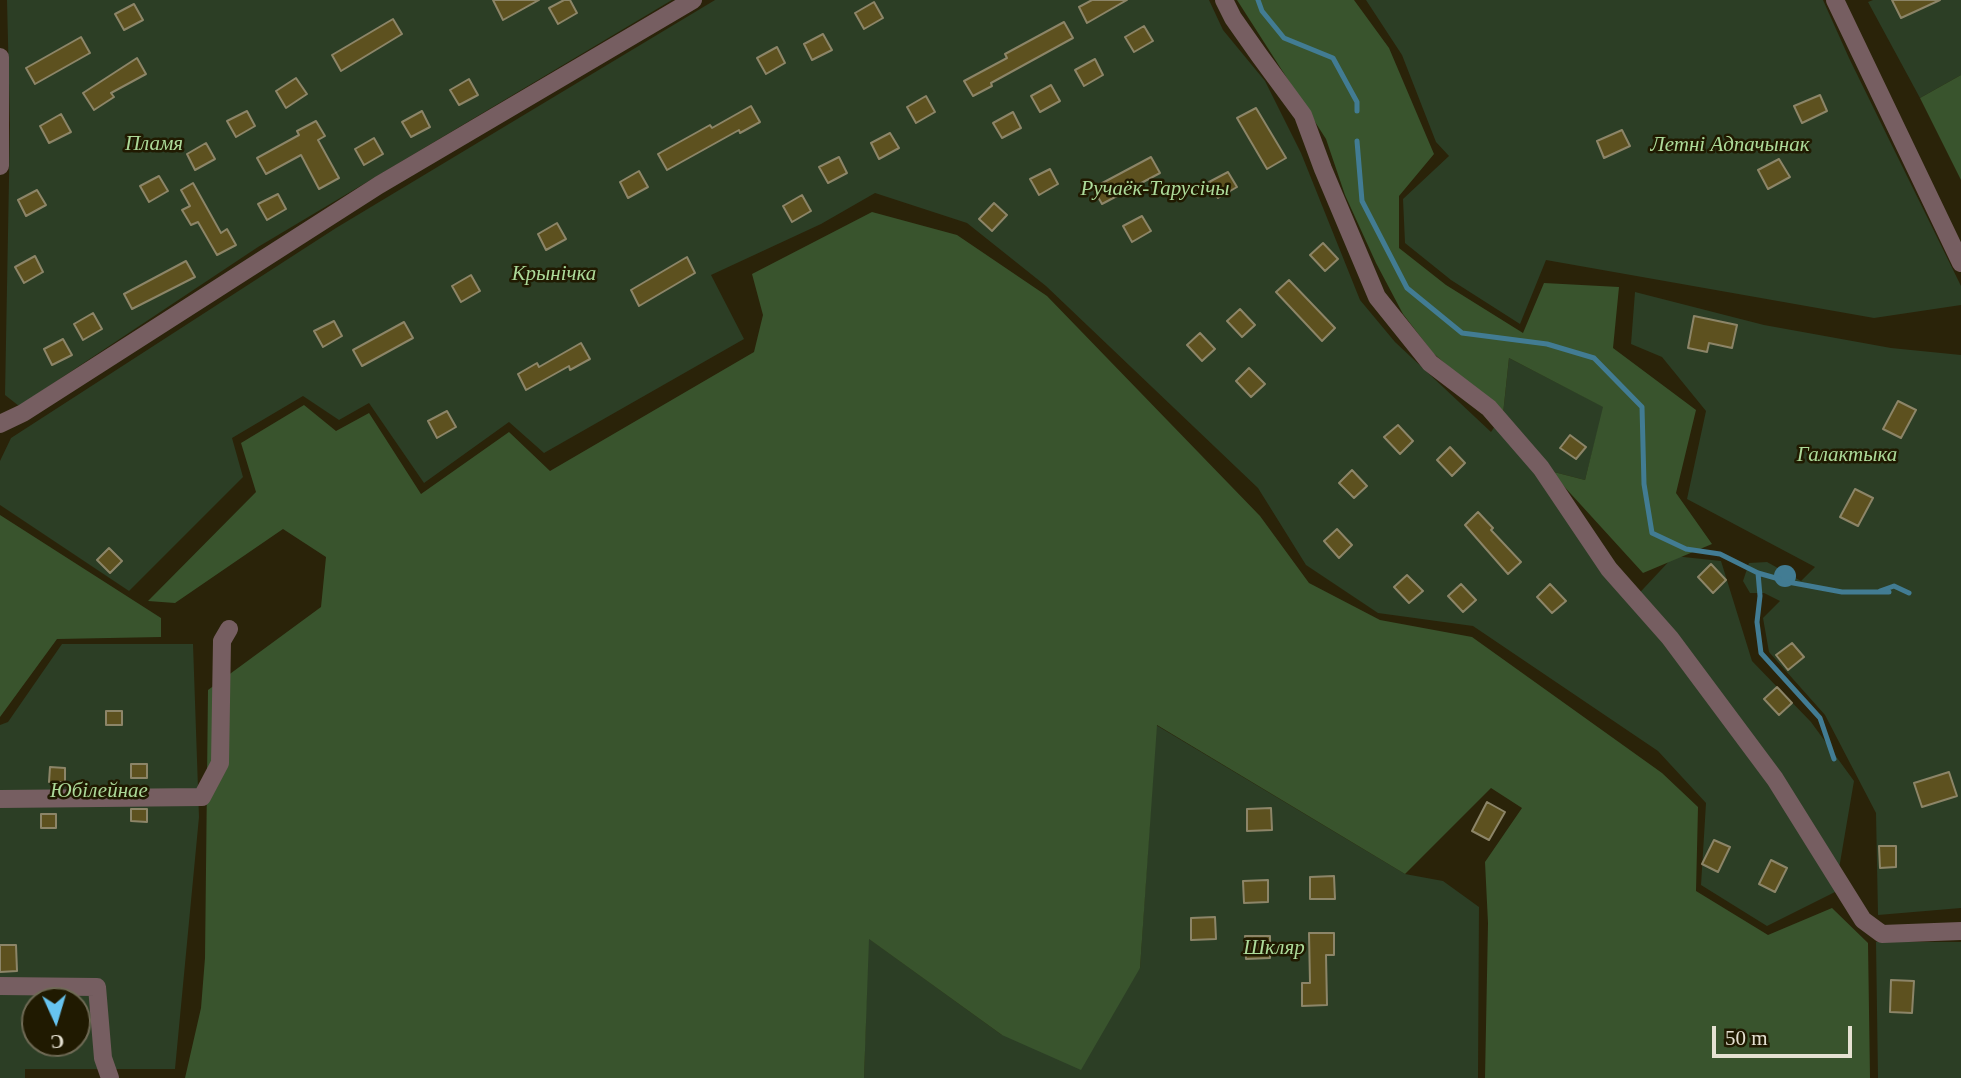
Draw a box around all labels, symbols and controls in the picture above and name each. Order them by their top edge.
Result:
park label: Пламя [125,131,183,157]
park label: Летні Адпачынак [1650,132,1810,158]
park label: Ручаёк-Тарусічы [1080,176,1230,202]
park label: Крынічка [512,261,596,287]
park label: Галактыка [1797,442,1897,468]
park label: Юбілейнае [50,778,148,804]
park label: Шкляр [1243,935,1305,961]
north arrow [21,987,91,1057]
scale bar [1716,1012,1856,1056]
text: 50 m [1725,1026,1768,1050]
text: С [50,1030,65,1052]

